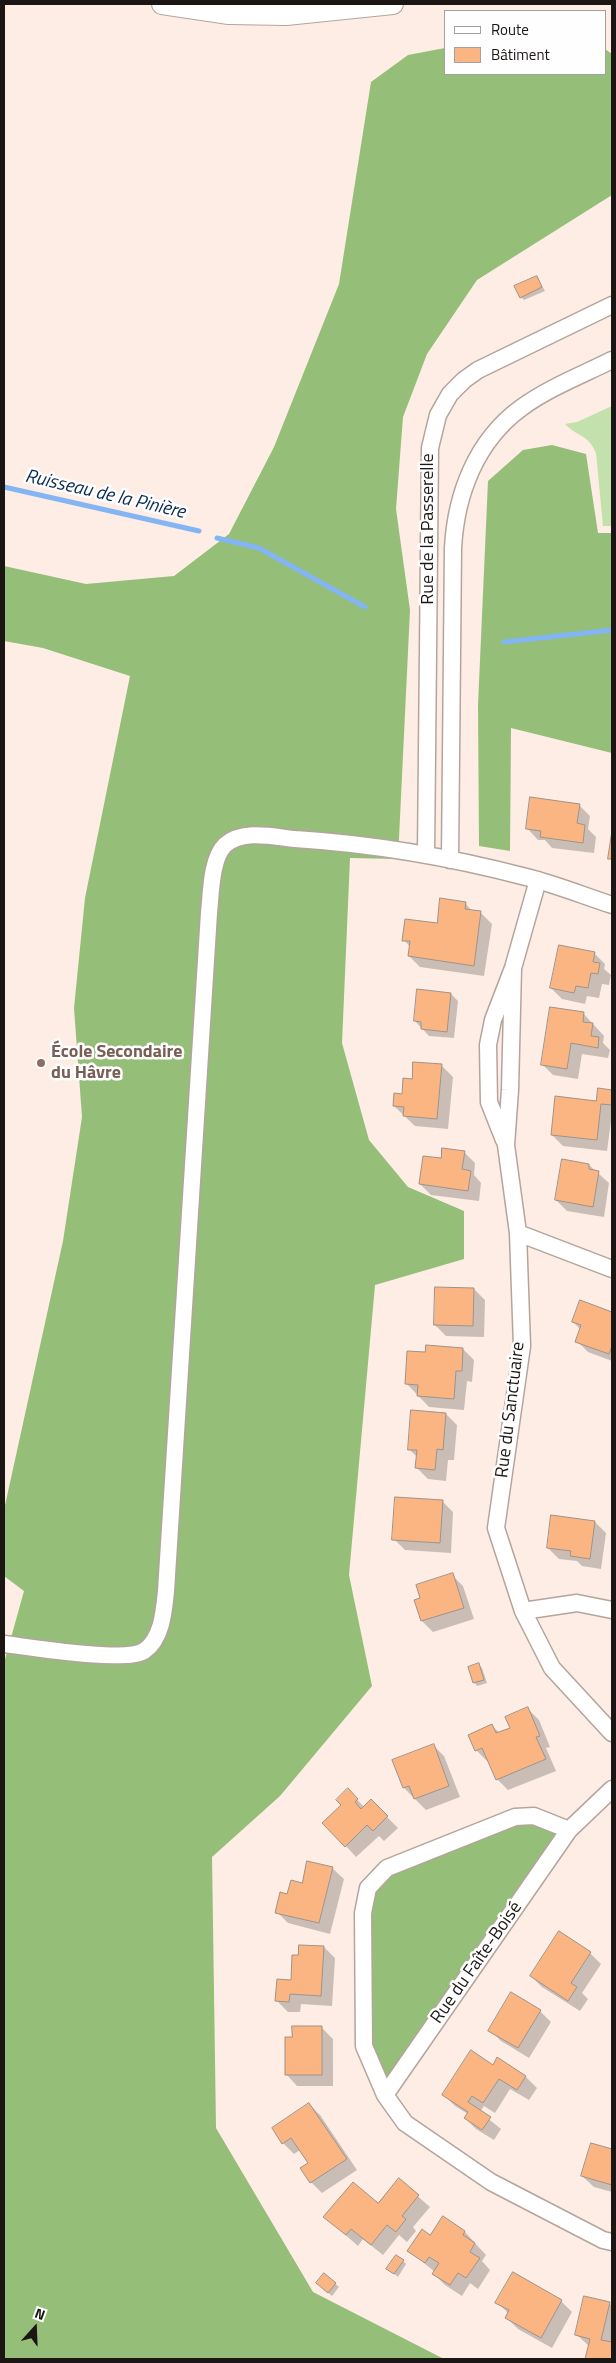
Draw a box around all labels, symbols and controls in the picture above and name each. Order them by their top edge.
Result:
legend [444,10,606,75]
text: Route [491,18,529,41]
text: Bâtiment [491,43,550,66]
street label: Rue de la Passerelle [418,453,440,605]
water label: Ruisseau de la Pinière [23,465,187,525]
place label: École Secondaire du Hâvre [51,1042,182,1084]
marker: École Secondaire du Hâvre [35,1057,47,1069]
street label: Rue du Sanctuaire [492,1341,530,1479]
street label: Rue du Faîte-Boisé [427,1898,527,2028]
text: N [32,2302,48,2325]
north arrow [10,2303,60,2353]

